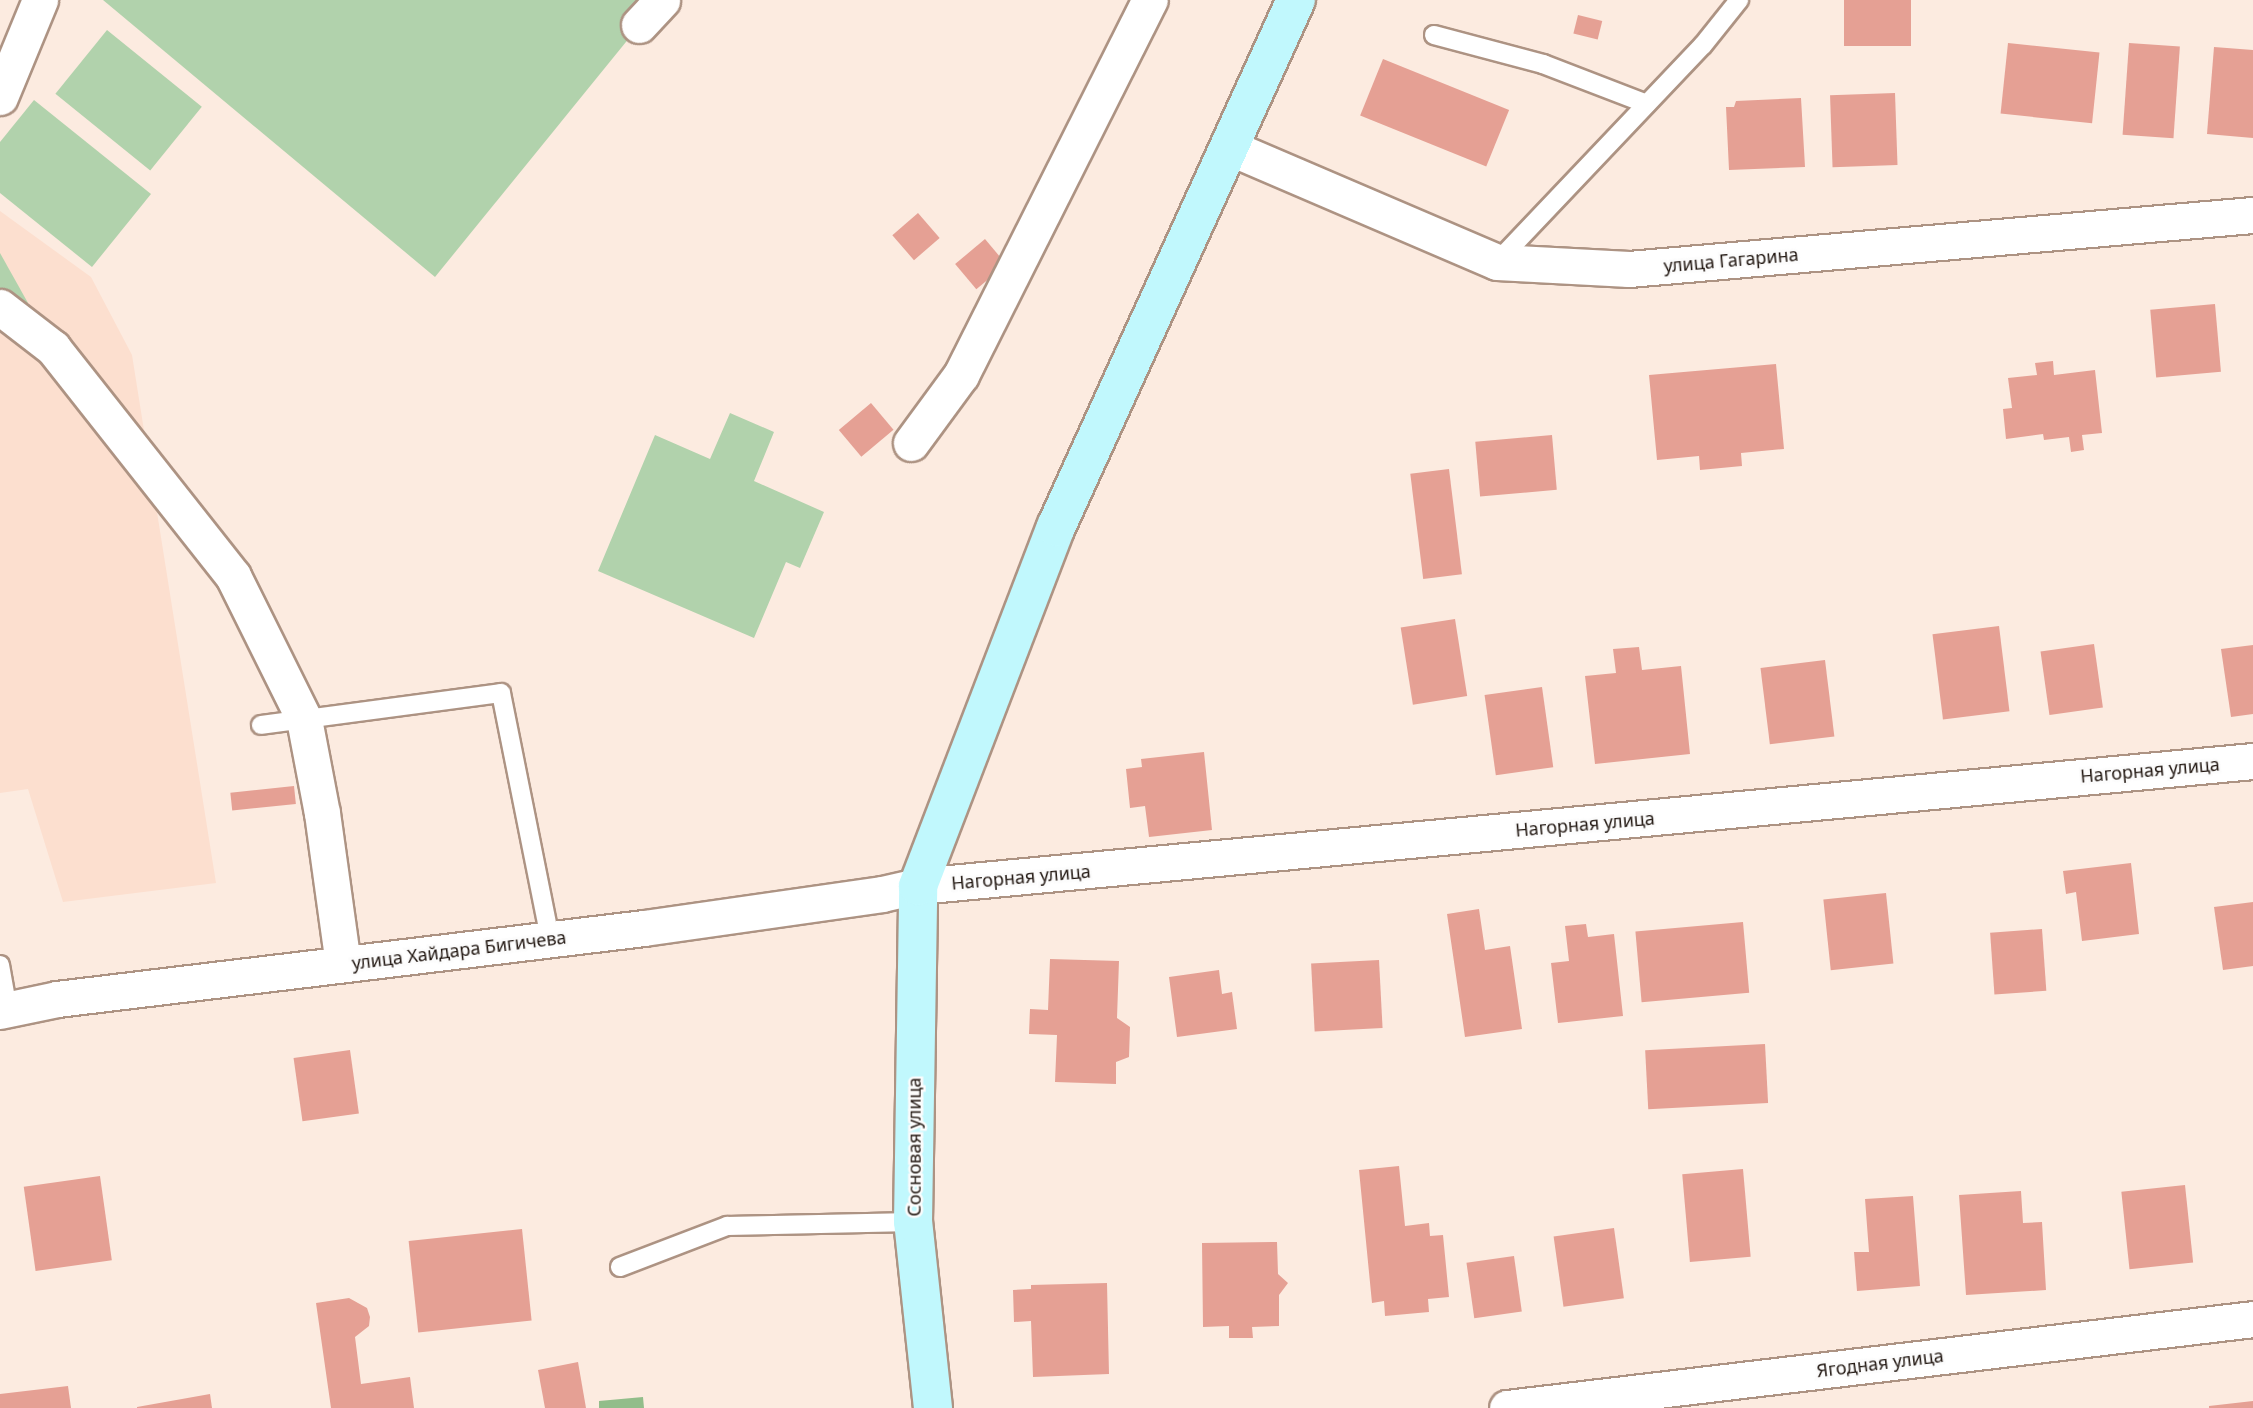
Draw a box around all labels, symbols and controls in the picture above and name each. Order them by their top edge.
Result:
street label: улица Гагарина [1663,243,1799,277]
street label: Нагорная улица [2079,753,2221,787]
street label: Нагорная улица [1514,807,1656,841]
street label: Нагорная улица [950,860,1092,894]
street label: улица Хайдара Бигичева [351,926,567,974]
street label: Сосновая улица [903,1077,925,1217]
street label: Ягодная улица [1815,1344,1945,1382]

